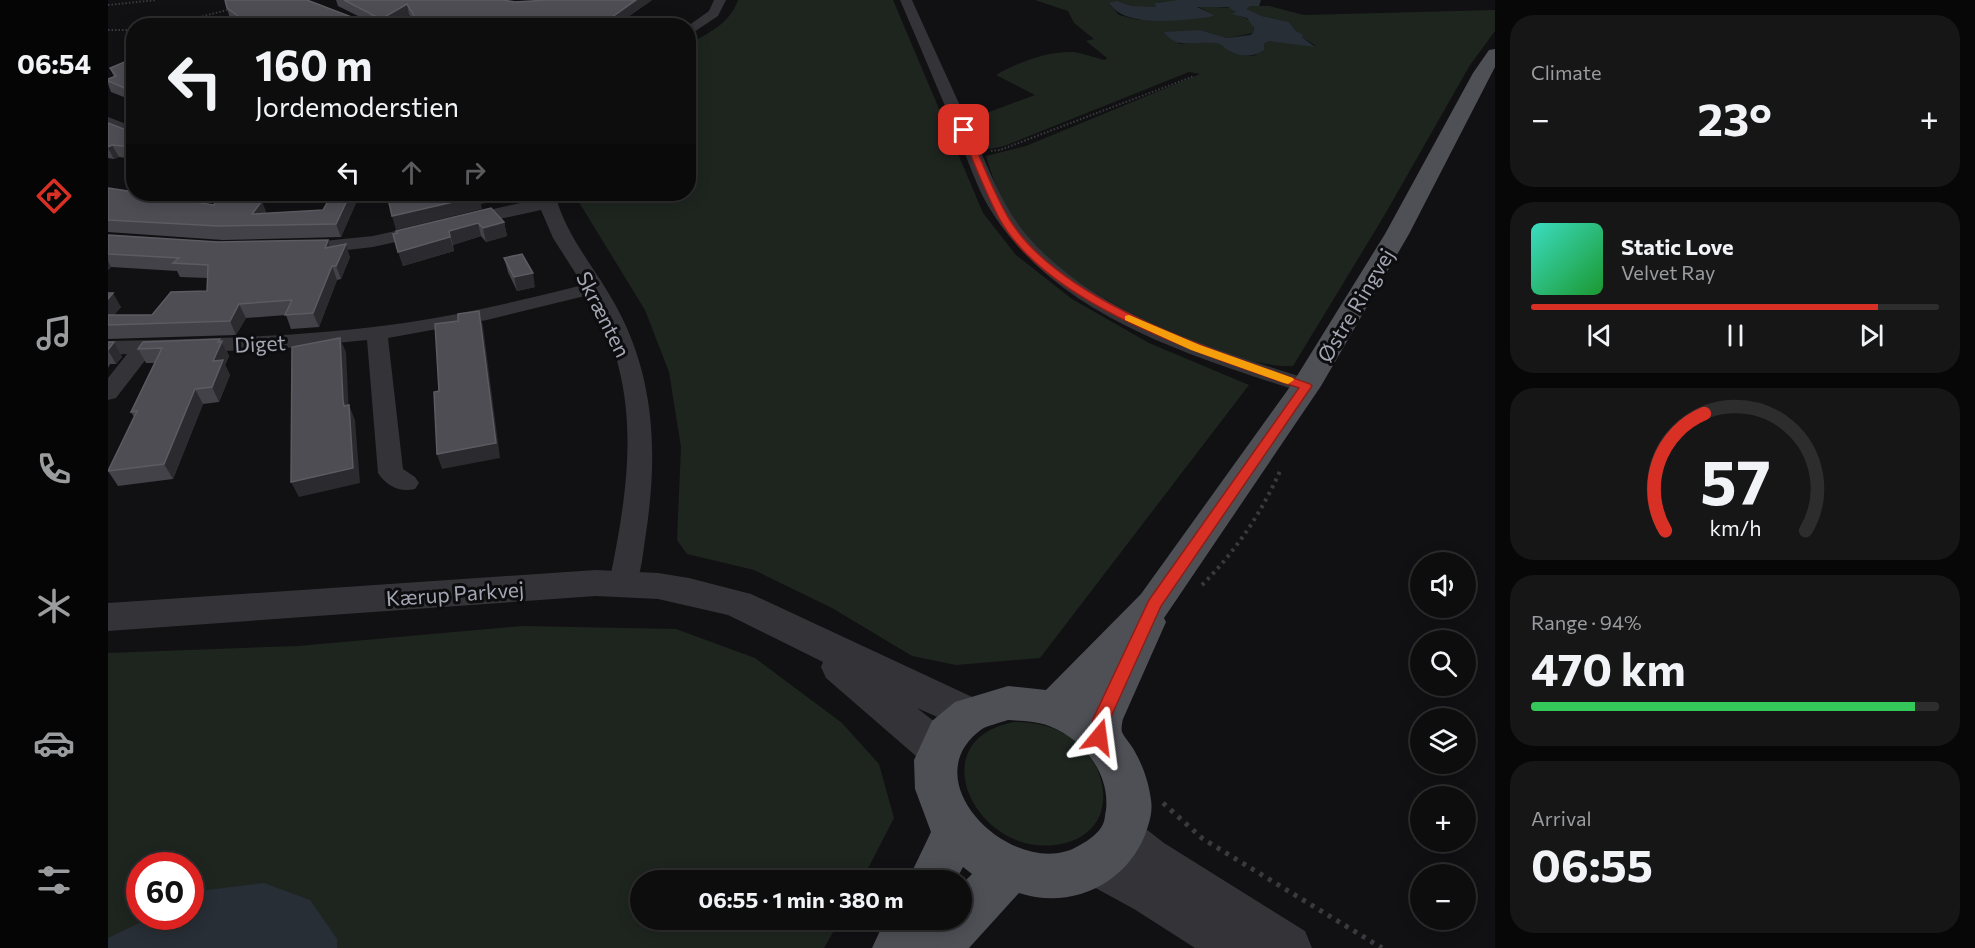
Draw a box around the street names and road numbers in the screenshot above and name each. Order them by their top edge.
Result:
street label: Østre Ringvej [1311,244,1399,366]
street label: Skrænten [572,267,636,361]
street label: Diget [234,329,286,357]
street label: Kærup Parkvej [385,576,525,610]

